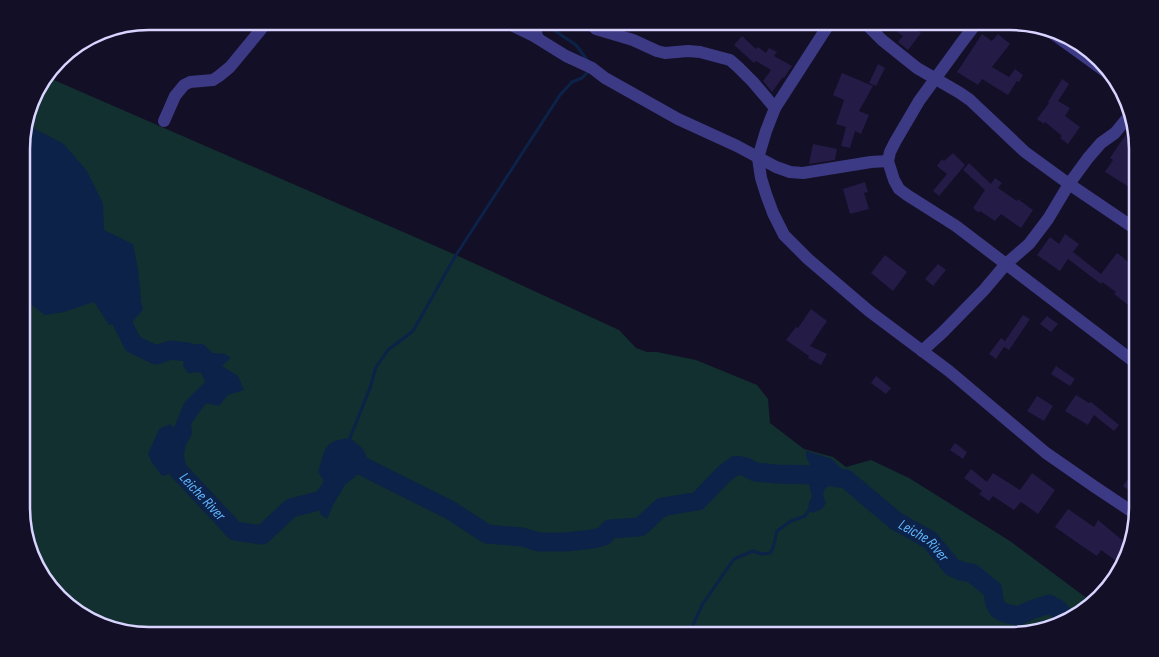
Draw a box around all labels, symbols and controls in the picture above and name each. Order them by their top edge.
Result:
water label: Leiche River [175,469,230,525]
water label: Leiche River [895,515,953,566]

